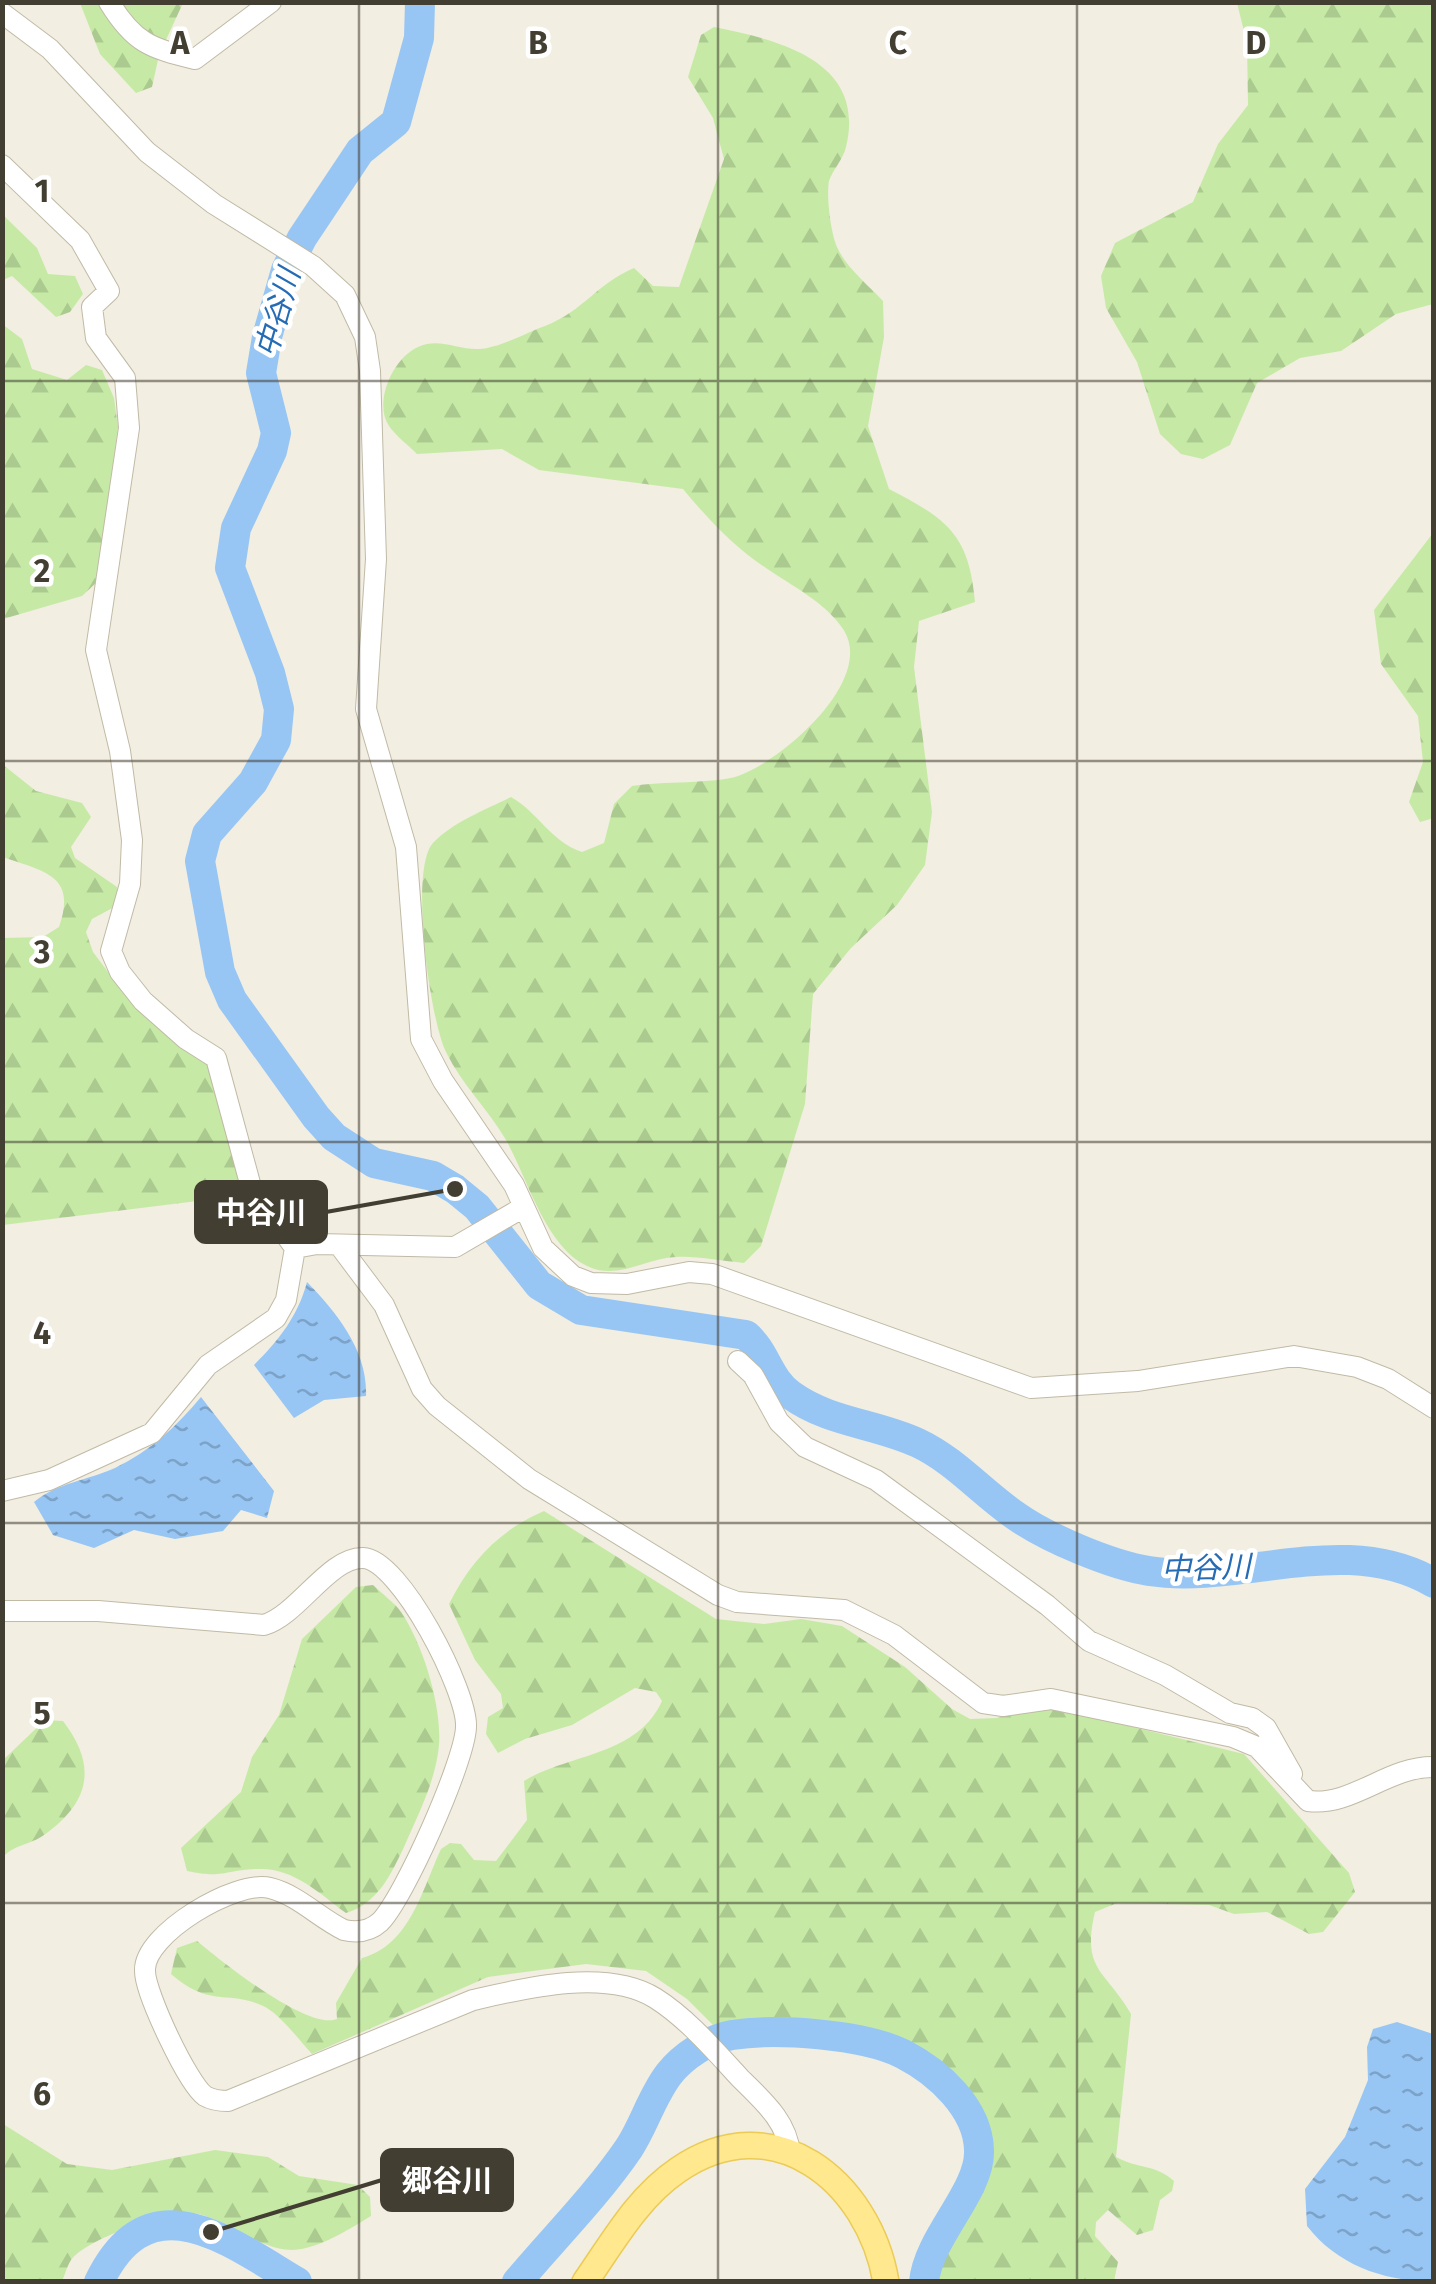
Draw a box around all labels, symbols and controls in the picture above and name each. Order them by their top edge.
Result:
text: A [170,24,191,62]
text: B [528,24,548,62]
text: C [889,24,908,62]
text: D [1246,24,1266,62]
text: 1 [35,172,49,210]
water label: 中谷川 [248,262,309,361]
text: 2 [34,552,50,590]
text: 3 [33,933,50,971]
callout: 中谷川 [196,1182,326,1242]
text: 中谷川 [216,1195,306,1231]
text: 4 [33,1314,51,1352]
water label: 中谷川 [1160,1548,1255,1588]
text: 5 [33,1694,51,1732]
text: 6 [33,2075,51,2113]
callout: 郷谷川 [382,2150,512,2210]
text: 郷谷川 [402,2163,492,2199]

